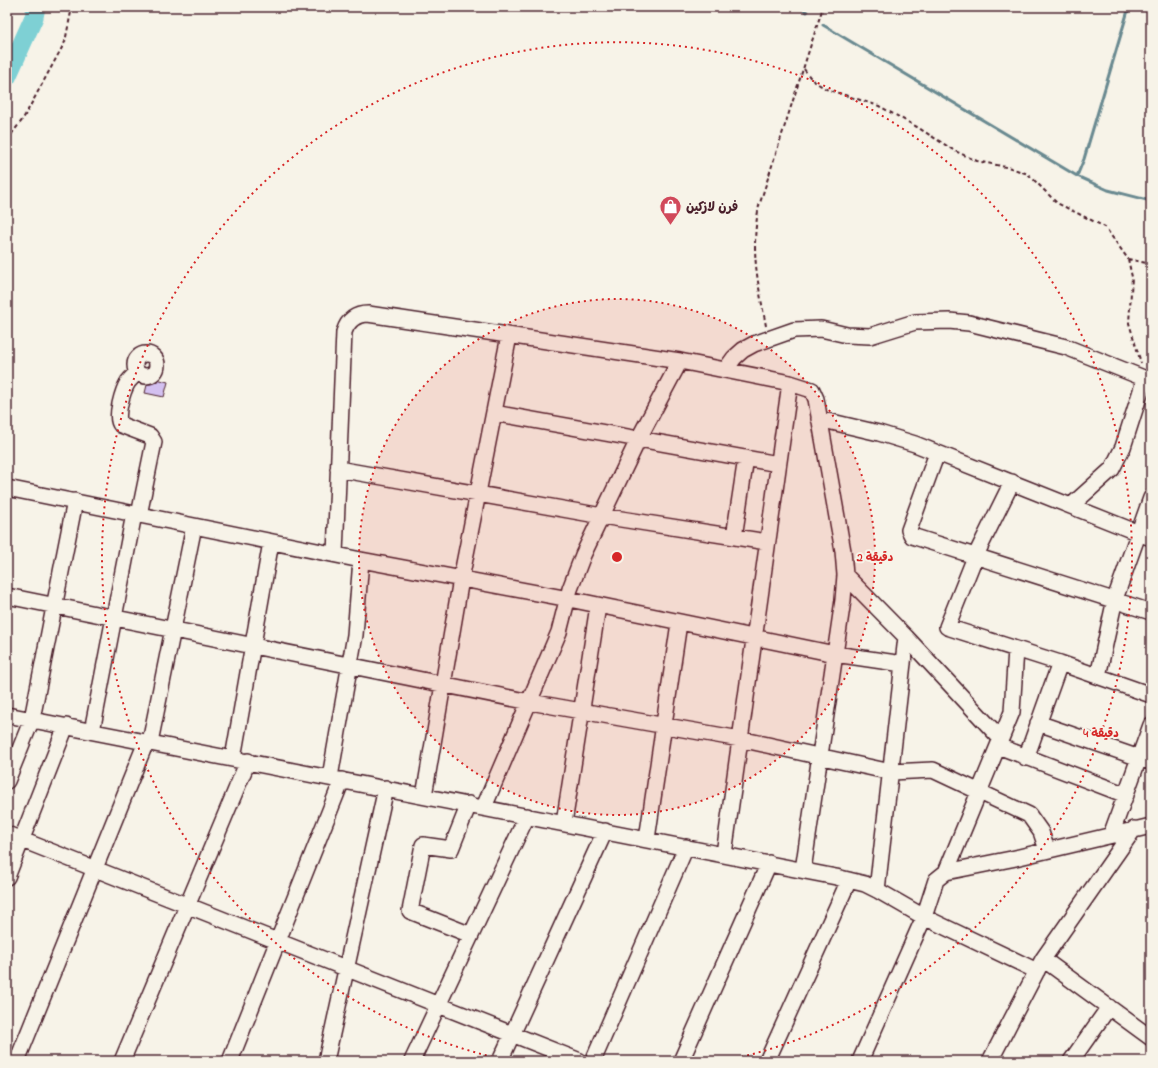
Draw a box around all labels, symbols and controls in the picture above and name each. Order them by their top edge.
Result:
shop icon: فرن لازكين [658,194,684,227]
place label: فرن لازكين [686,198,738,217]
text: 2 دقيقة [856,549,894,567]
centre of rings [610,550,624,564]
text: 4 دقيقة [1082,725,1119,743]

